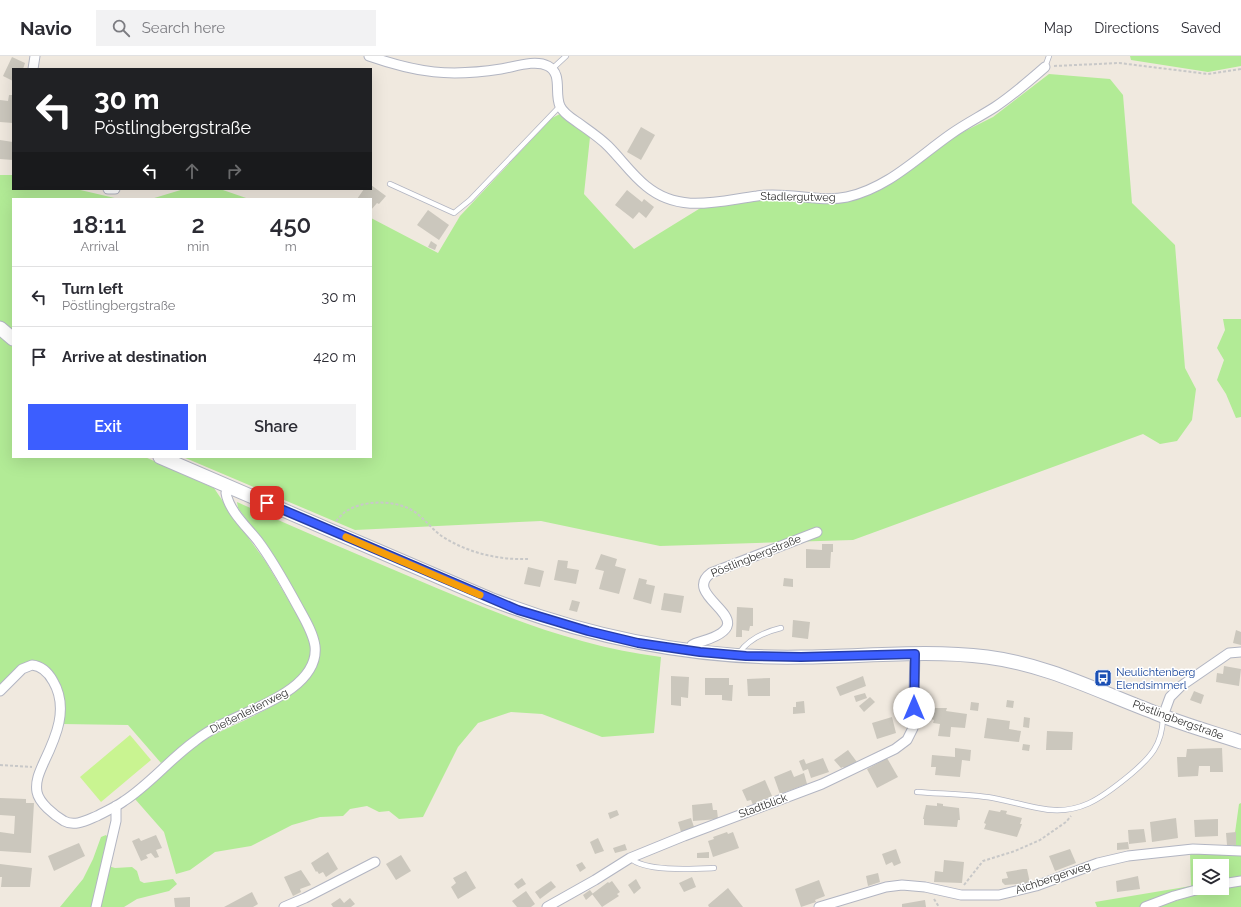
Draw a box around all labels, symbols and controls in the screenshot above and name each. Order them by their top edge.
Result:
search box [96,10,376,46]
text: Navio [20,17,72,39]
icon: search [110,17,132,39]
text: Search here [142,19,225,37]
text: Map [1044,20,1072,36]
text: Directions [1094,20,1159,36]
text: Saved [1181,20,1221,36]
text: 30 m [94,83,160,116]
icon: left [28,84,80,136]
text: Pöstlingbergstraße [94,117,251,138]
icon: left [139,160,161,182]
icon: ahead [181,160,203,182]
icon: right [223,160,245,182]
street label: Stadlergutweg [760,190,836,204]
text: 18:11 [73,210,126,239]
text: 2 [191,210,205,239]
text: 450 [270,210,311,239]
text: Arrival [80,239,119,254]
text: min [187,239,209,254]
text: m [285,239,297,254]
text: Turn left [62,280,123,298]
icon: left [28,286,50,308]
text: 30 m [321,288,356,306]
text: Pöstlingbergstraße [62,298,175,313]
icon: arrive [28,346,50,368]
text: Arrive at destination [62,348,207,366]
text: 420 m [313,348,356,366]
button: Exit [28,404,188,450]
button: Share [196,404,356,450]
pin [250,486,284,520]
icon: arrive [256,492,278,514]
street label: Pöstlingbergstraße [709,532,803,580]
place label: Neulichtenberg Elendsimmerl [1116,666,1195,692]
bus stop icon: Neulichtenberg Elendsimmerl [1093,668,1113,688]
street label: Dießenleitenweg [208,686,290,736]
position arrow [893,687,935,729]
street label: Pöstlingbergstraße [1131,697,1226,743]
street label: Stadtblick [737,791,789,821]
street label: Aichbergerweg [1014,859,1092,897]
map controls [1193,859,1229,895]
button: layers [1193,859,1229,895]

